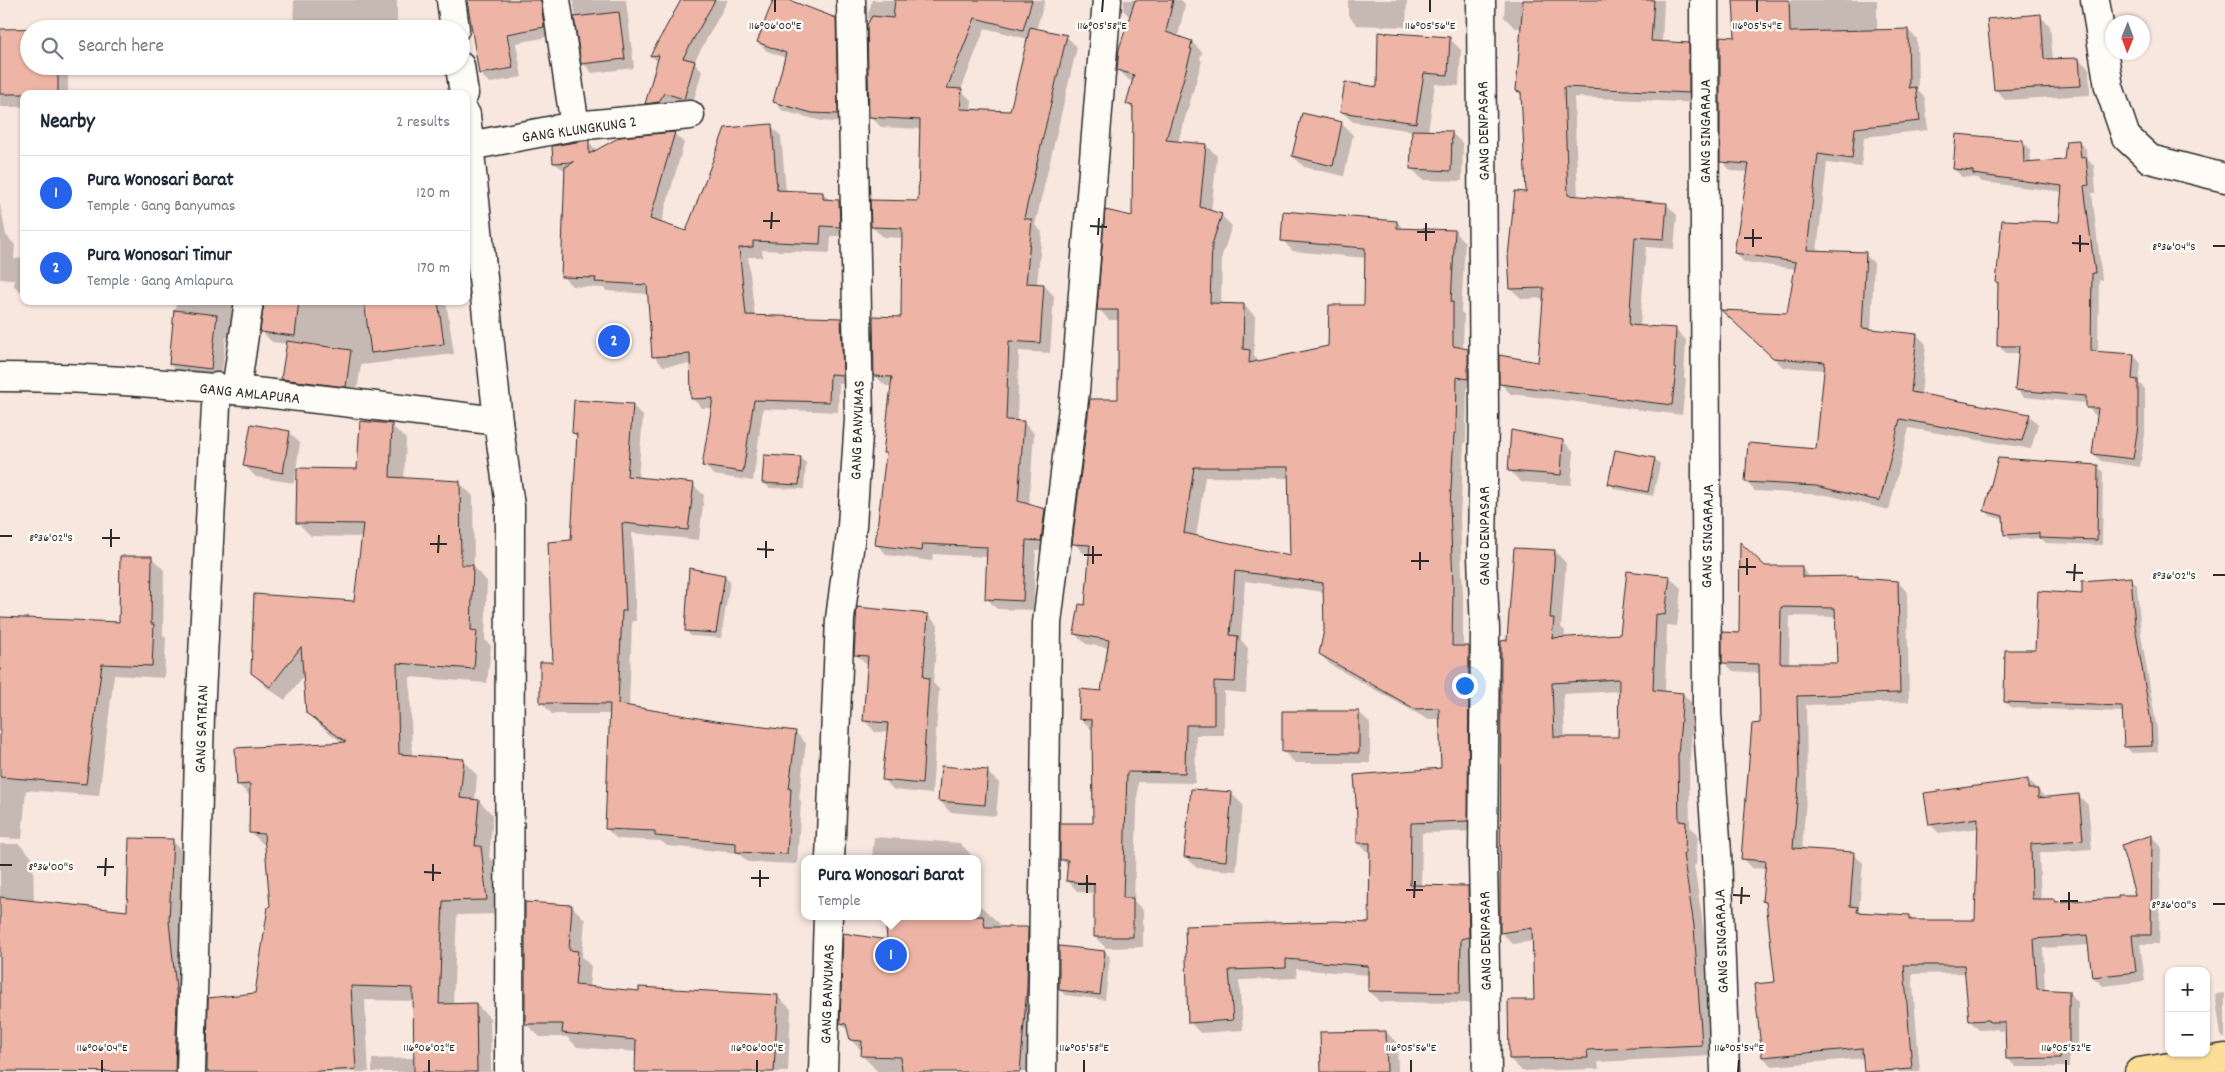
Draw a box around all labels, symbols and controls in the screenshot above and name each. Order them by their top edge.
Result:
north arrow [2105,15,2150,60]
text: 116°06'00"E [749,18,802,35]
text: 116°05'58"E [1077,18,1127,35]
text: 116°05'56"E [1405,18,1456,35]
text: 116°05'54"E [1732,18,1782,35]
search box [20,20,470,75]
icon: search [38,34,66,62]
text: Search here [78,34,164,61]
street label: GANG SINGARAJA [1695,79,1718,183]
street label: GANG DENPASAR [1472,81,1497,181]
text: Nearby [40,108,95,138]
text: 2 results [396,111,450,134]
street label: GANG KLUNGKUNG 2 [520,111,638,150]
text: Pura Wonosari Barat [87,168,233,195]
text: 1 [54,182,58,205]
text: 120 m [416,182,450,205]
text: Temple · Gang Banyumas [87,195,235,218]
text: 8°36'04"S [2152,239,2196,256]
text: Pura Wonosari Timur [87,243,232,270]
text: 2 [53,257,60,280]
text: 170 m [417,257,450,280]
text: Temple · Gang Amlapura [87,270,233,293]
pin: 2 [598,322,630,360]
street label: GANG AMLAPURA [198,378,302,411]
street label: GANG BANYUMAS [845,380,872,480]
street label: GANG SINGARAJA [1696,483,1721,588]
street label: GANG DENPASAR [1474,486,1497,586]
text: 8°36'02"S [29,530,73,547]
text: 8°36'02"S [2152,568,2196,585]
your location [1452,673,1478,699]
street label: GANG SATRIAN [189,685,216,773]
popup [801,855,981,920]
text: 8°36'00"S [29,859,73,876]
text: Pura Wonosari Barat [818,863,964,890]
street label: GANG SINGARAJA [1709,888,1736,993]
text: Temple [818,890,860,913]
street label: GANG DENPASAR [1474,891,1499,991]
text: 8°36'00"S [2152,897,2196,914]
pin: 1 [875,936,907,974]
street label: GANG BANYUMAS [815,944,842,1044]
map controls [2165,967,2210,1057]
button: + [2165,967,2210,1012]
button: − [2165,1012,2210,1057]
text: 116°06'04"E [76,1040,128,1057]
text: 116°06'02"E [403,1040,455,1057]
text: 116°06'00"E [731,1040,784,1057]
text: 116°05'58"E [1059,1040,1109,1057]
text: 116°05'56"E [1386,1040,1437,1057]
text: 116°05'54"E [1714,1040,1764,1057]
text: 116°05'52"E [2041,1040,2092,1057]

